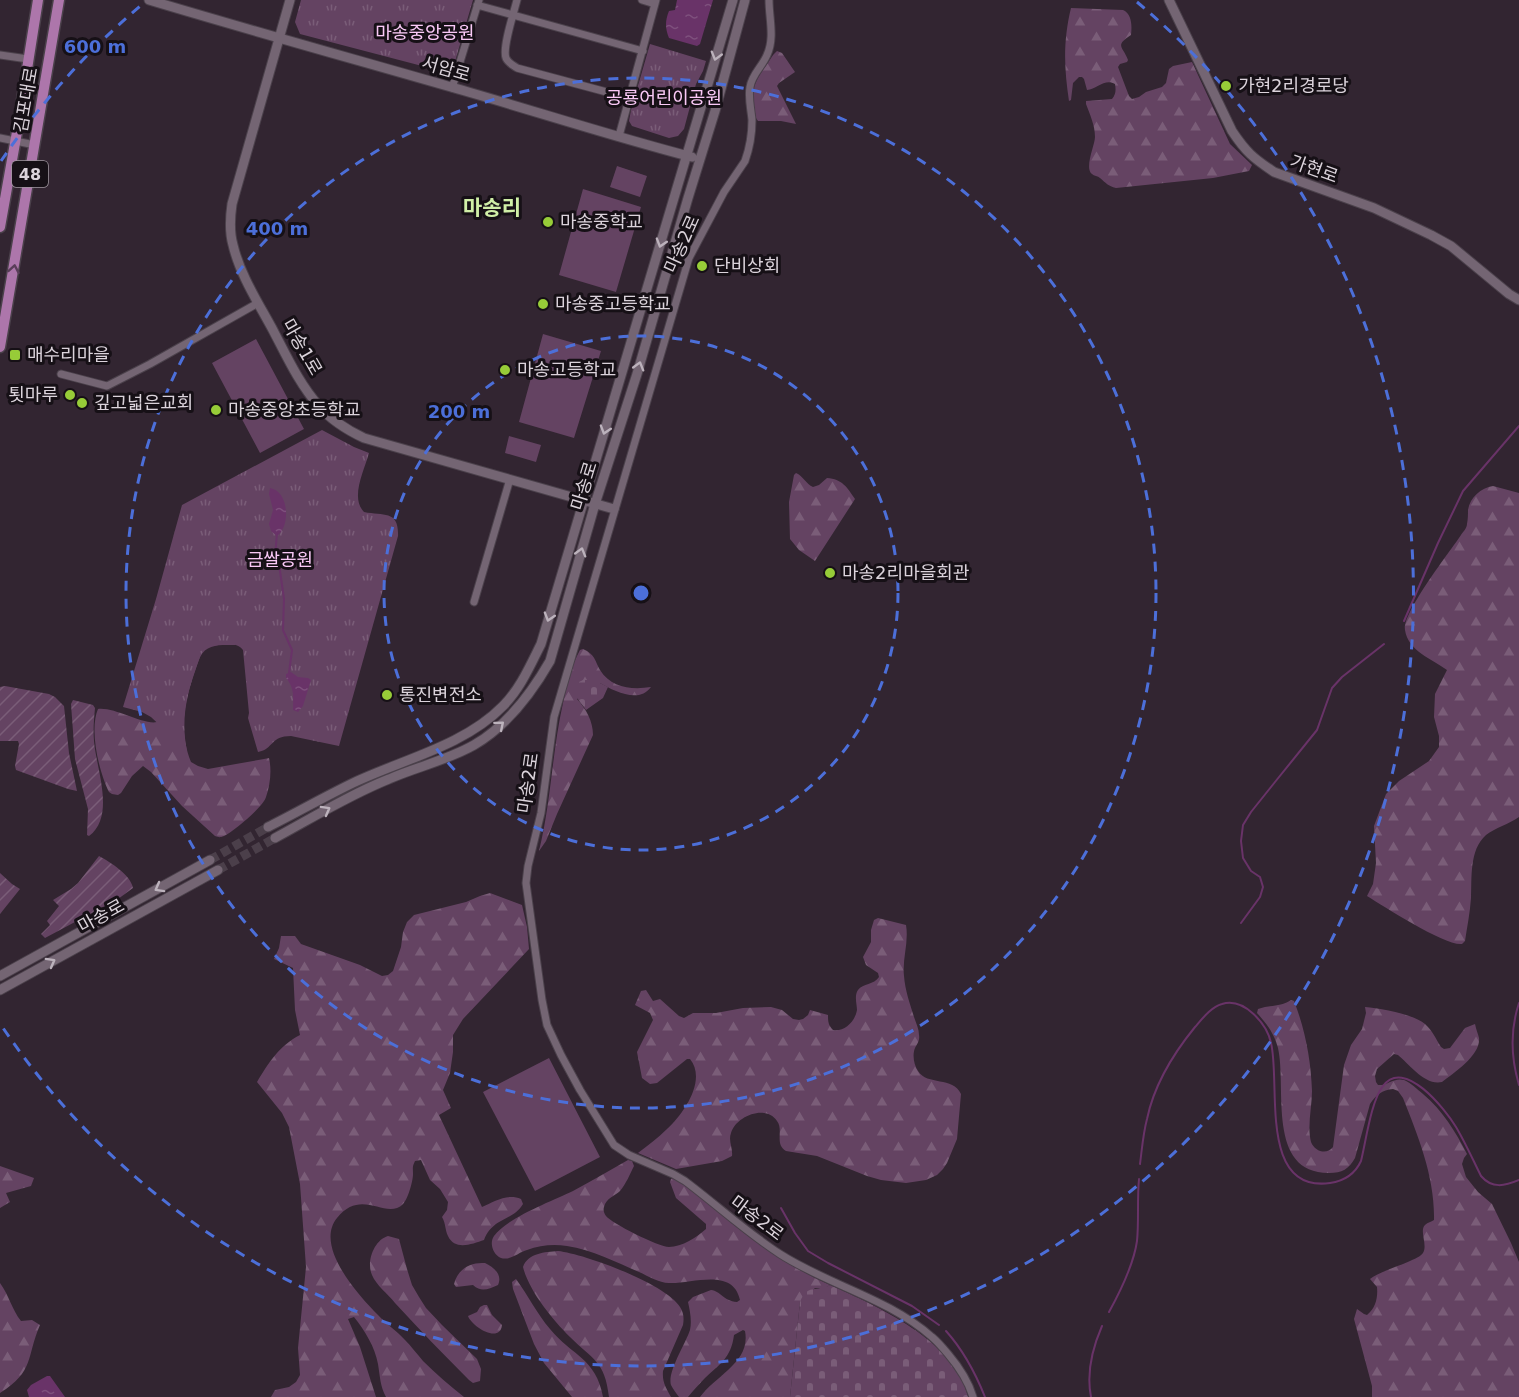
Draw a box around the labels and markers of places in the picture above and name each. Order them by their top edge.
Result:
place label: 가현2리경로당 [1238,75,1349,96]
marker: 가현2리경로당 [1219,79,1233,93]
place label: 마송중학교 [560,211,643,232]
marker: 마송중학교 [541,215,555,229]
place label: 단비상회 [714,255,780,276]
marker: 단비상회 [695,259,709,273]
place label: 마송중고등학교 [555,293,671,314]
marker: 마송중고등학교 [536,297,550,311]
place label: 매수리마을 [27,344,110,365]
marker: 매수리마을 [8,348,22,362]
place label: 마송고등학교 [517,359,616,380]
marker: 마송고등학교 [498,363,512,377]
place label: 툇마루 [8,384,58,405]
marker: 툇마루 [63,388,77,402]
place label: 깊고넓은교회 [94,392,193,413]
marker: 깊고넓은교회 [75,396,89,410]
place label: 마송중앙초등학교 [228,399,360,420]
marker: 마송중앙초등학교 [209,403,223,417]
place label: 마송2리마을회관 [842,562,970,583]
marker: 마송2리마을회관 [823,566,837,580]
centre of rings [631,583,651,603]
place label: 통진변전소 [399,684,482,705]
marker: 통진변전소 [380,688,394,702]

